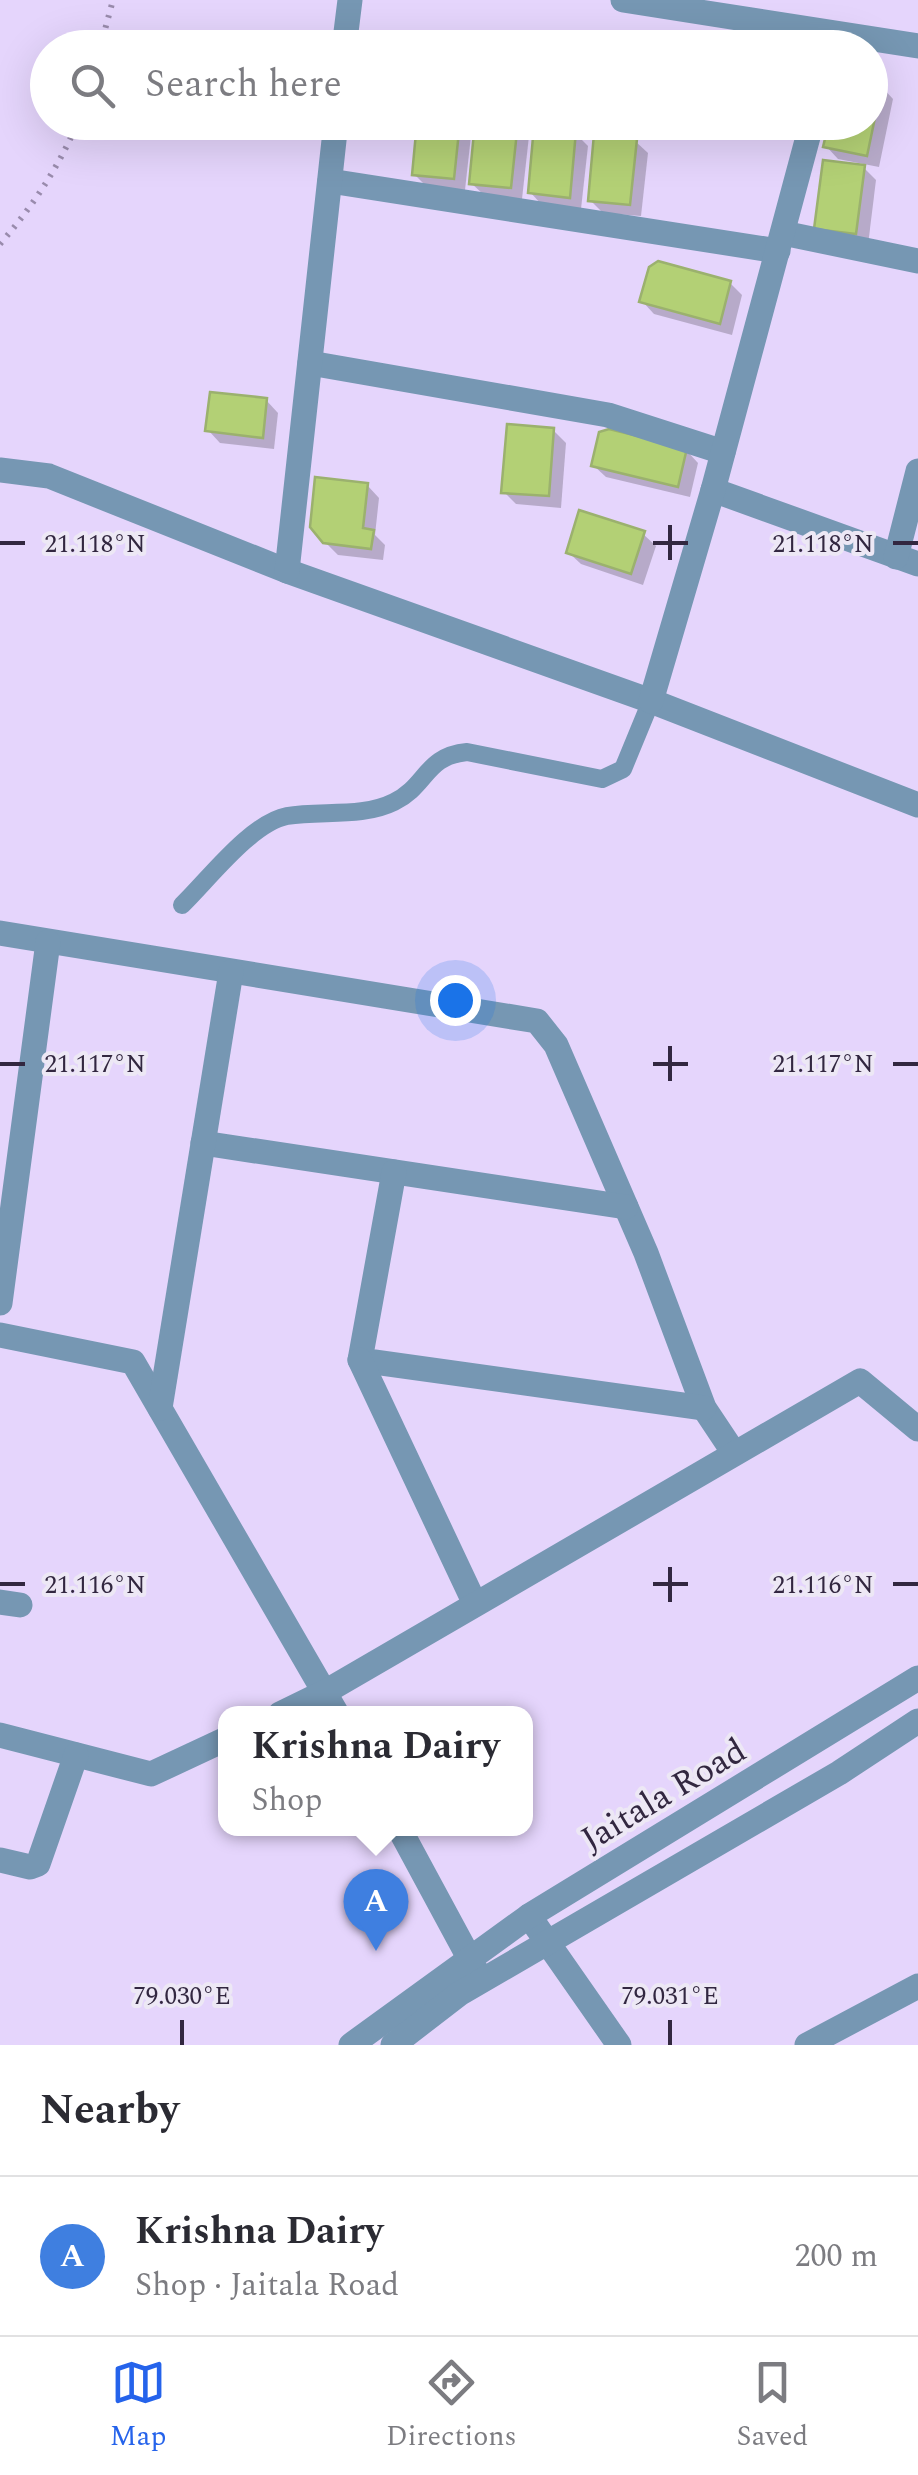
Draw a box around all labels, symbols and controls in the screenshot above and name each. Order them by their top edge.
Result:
search box [30,30,888,140]
text: Search here [145,56,342,114]
icon: search [65,58,120,113]
text: 21.118°N [44,526,146,564]
text: 21.118°N [772,526,874,564]
your location [430,975,481,1026]
text: 21.117°N [44,1046,146,1084]
text: 21.117°N [772,1046,874,1084]
text: 21.116°N [44,1567,146,1605]
text: 21.116°N [772,1567,874,1605]
popup [218,1706,533,1836]
text: Krishna Dairy [251,1718,500,1776]
street label: Jaitala Road [571,1725,757,1866]
text: Shop [251,1776,322,1825]
pin: A [344,1868,408,1951]
text: 79.030°E [133,1978,231,2016]
text: 79.031°E [621,1978,719,2016]
text: Nearby [40,2079,179,2142]
text: Krishna Dairy [135,2203,383,2261]
text: A [60,2232,85,2281]
text: 200 m [794,2232,878,2281]
text: Shop · Jaitala Road [135,2261,399,2310]
tab: Map [110,2355,166,2458]
tab: Directions [386,2355,517,2458]
tab: Saved [736,2355,808,2458]

